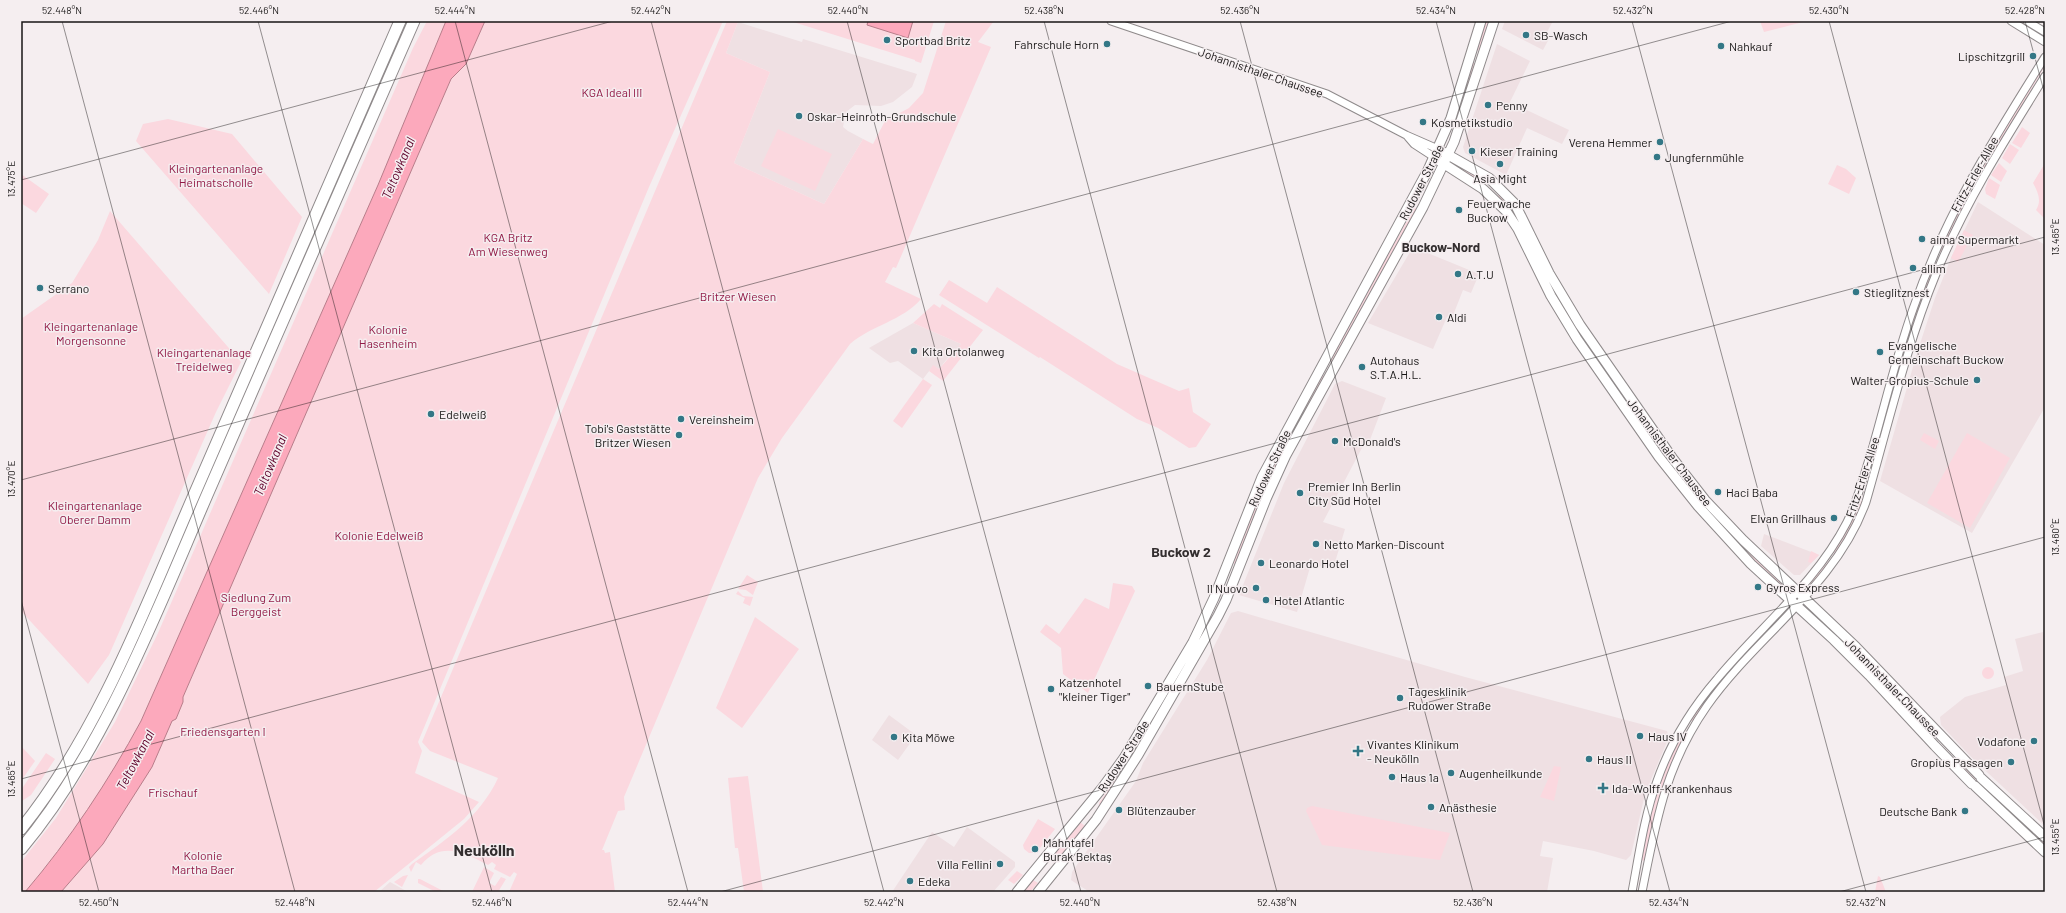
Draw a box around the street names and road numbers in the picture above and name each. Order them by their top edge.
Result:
street label: Johannisthaler Chaussee [1197,44,1325,100]
street label: Fritz-Erler-Allee [1948,134,2000,214]
street label: Rudower Straße [1396,142,1446,222]
street label: Johannisthaler Chaussee [1625,395,1715,509]
street label: Rudower Straße [1245,427,1293,509]
street label: Fritz-Erler-Allee [1842,435,1882,519]
street label: Johannisthaler Chaussee [1842,635,1944,739]
street label: Rudower Straße [1094,717,1152,795]

